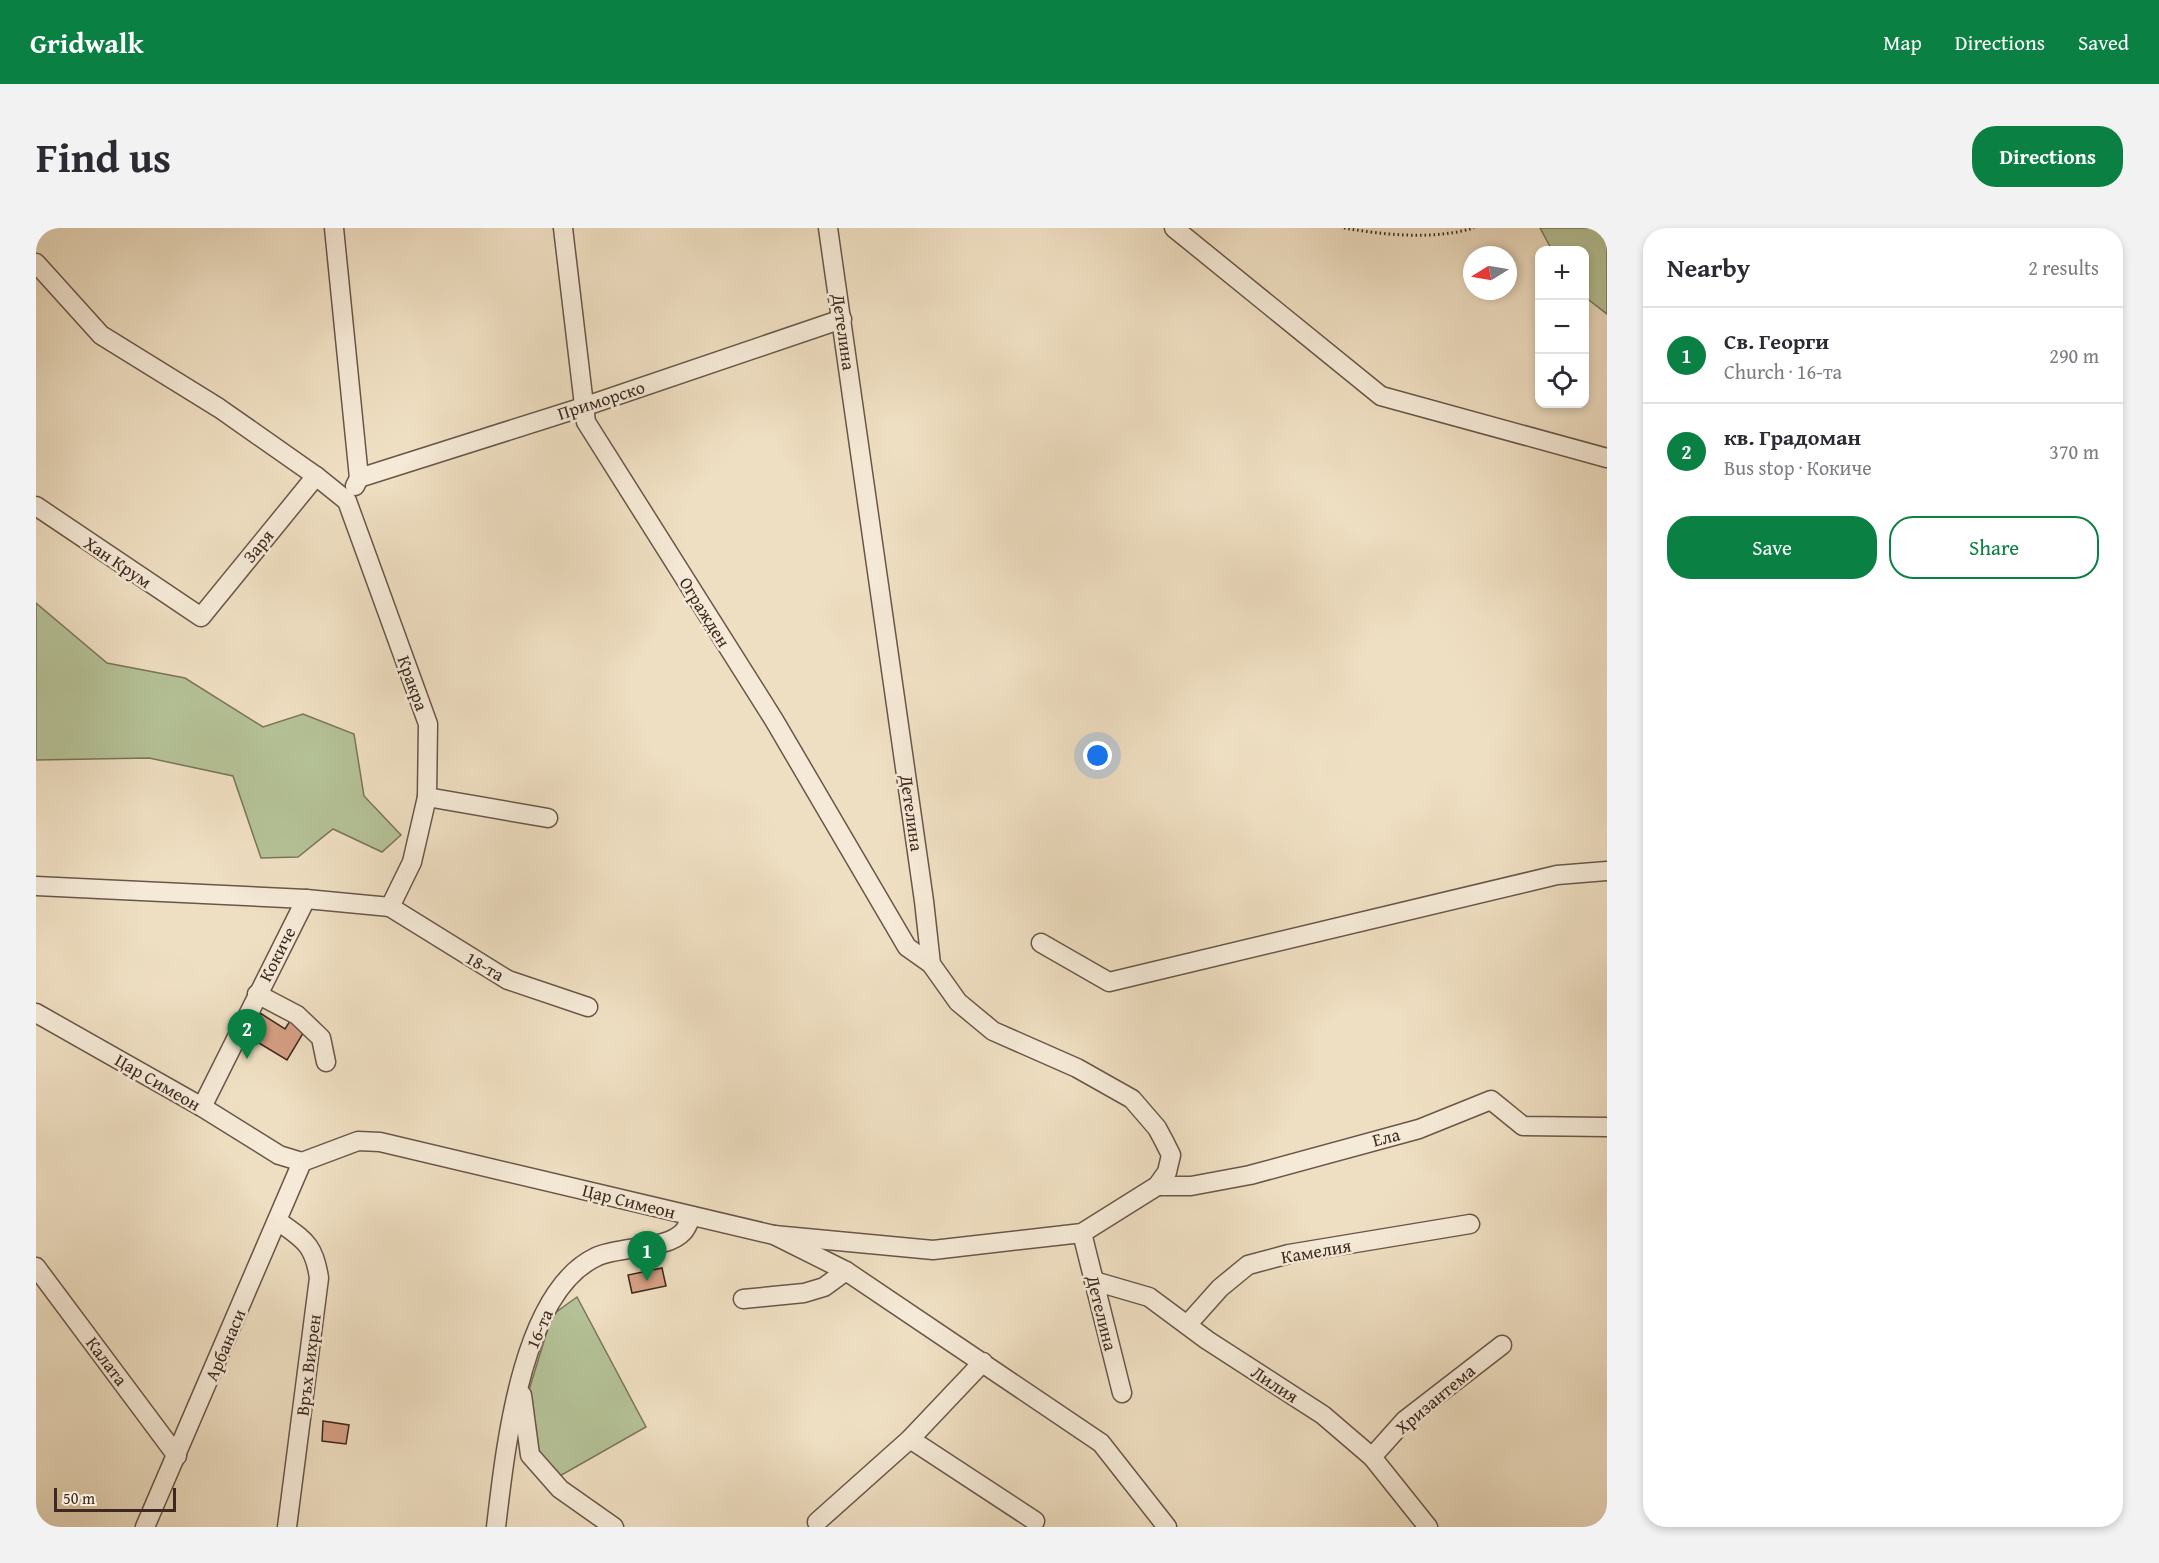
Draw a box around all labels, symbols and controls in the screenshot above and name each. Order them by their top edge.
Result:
text: Gridwalk [30,22,143,63]
text: Map [1883,27,1922,58]
text: Directions [1955,27,2045,58]
text: Saved [2078,27,2129,58]
text: Find us [36,126,171,187]
button: Directions [1972,126,2123,187]
north arrow [1463,246,1517,300]
map controls [1535,246,1589,408]
button: + [1535,246,1589,300]
text: Nearby [1667,248,1750,287]
text: 2 results [2028,253,2099,282]
street label: Детелина [825,291,863,372]
button: − [1535,300,1589,354]
text: Св. Георги [1724,325,1829,357]
text: 1 [1681,341,1692,370]
text: 290 m [2049,341,2099,370]
button: locate [1535,354,1589,408]
text: Church · 16-та [1724,357,1842,386]
street label: Приморско [554,373,648,427]
text: кв. Градоман [1724,421,1861,453]
text: 2 [1681,437,1692,466]
text: 370 m [2049,437,2099,466]
text: Bus stop · Кокиче [1724,453,1872,482]
button: Save [1667,516,1877,579]
button: Share [1889,516,2099,579]
street label: Заря [236,523,280,569]
street label: Хан Крум [79,529,158,595]
street label: Огражден [673,571,737,653]
street label: Кракра [391,652,436,715]
your location [1083,741,1112,770]
street label: Детелина [893,772,931,853]
street label: Кокиче [252,922,302,986]
street label: 18-та [461,944,510,988]
pin: 2 [228,1010,266,1059]
street label: Цар Симеон [110,1046,206,1118]
street label: Ела [1369,1120,1403,1154]
street label: Цар Симеон [580,1176,678,1226]
pin: 1 [628,1232,666,1281]
street label: Камелия [1279,1232,1353,1270]
street label: Детелина [1079,1272,1124,1354]
street label: Арбанаси [198,1304,252,1385]
street label: 16-та [518,1304,560,1353]
street label: Връх Вихрен [288,1313,328,1417]
street label: Калата [80,1331,135,1392]
street label: Хризантема [1389,1357,1481,1441]
street label: Лилия [1246,1359,1304,1409]
scale bar [54,1485,176,1512]
text: 50 m [63,1486,95,1510]

